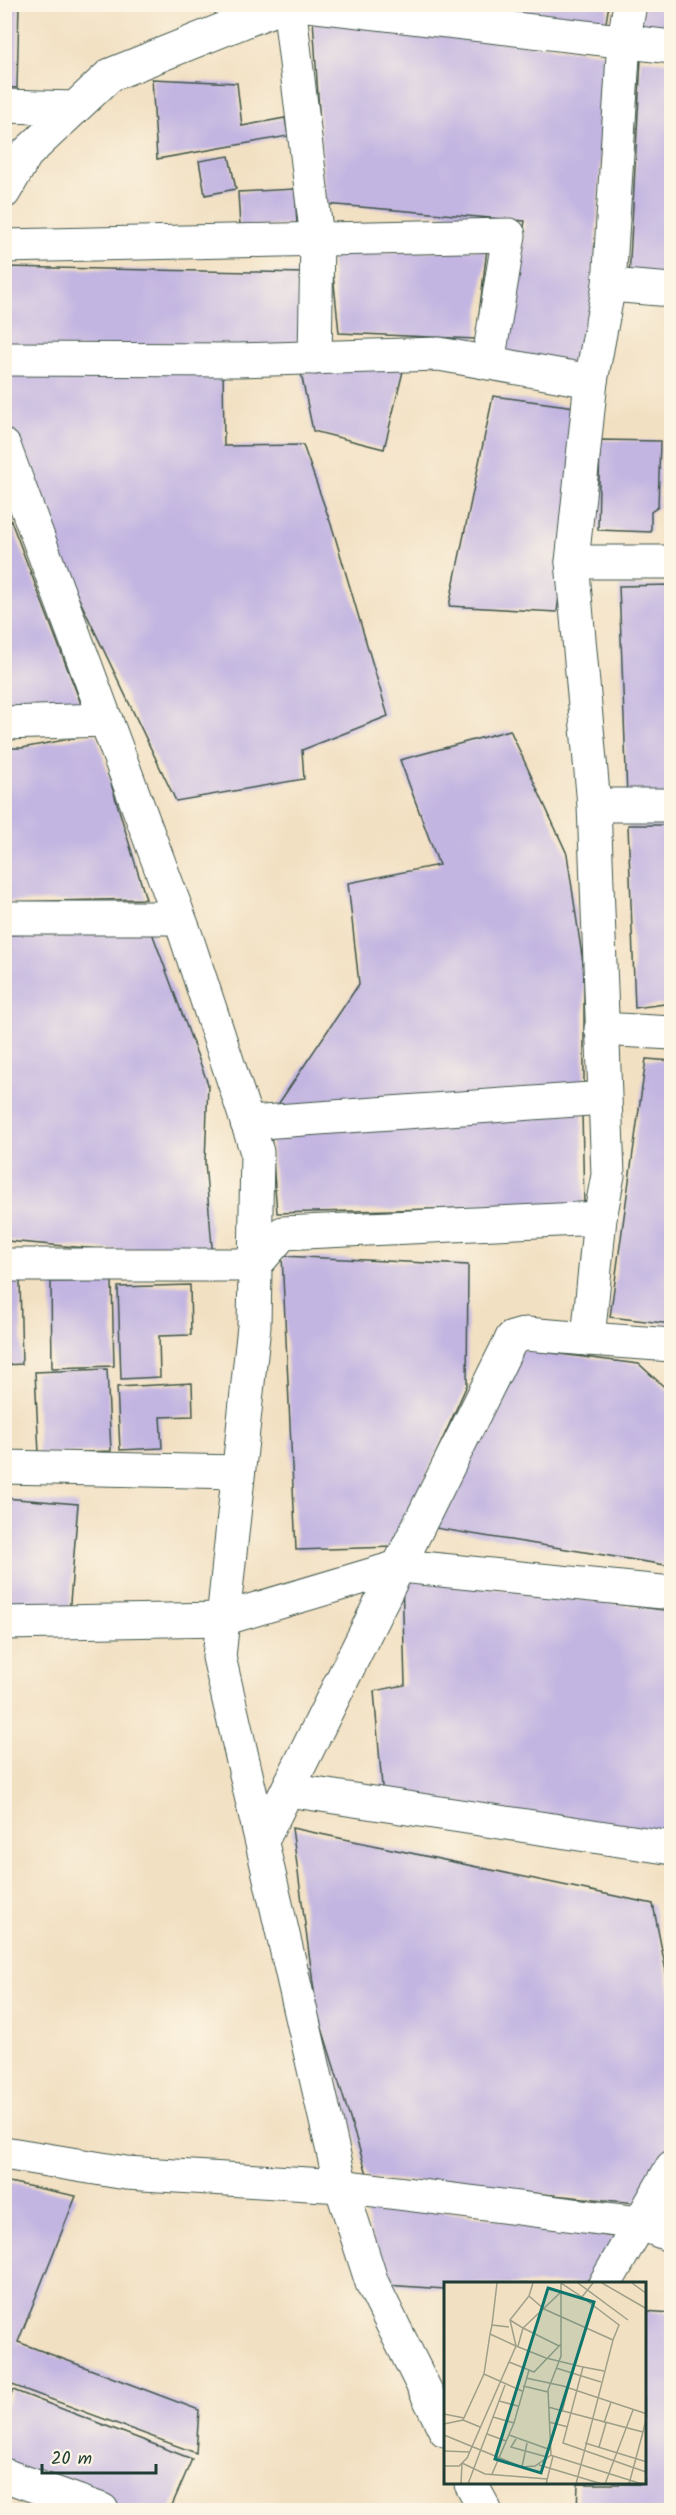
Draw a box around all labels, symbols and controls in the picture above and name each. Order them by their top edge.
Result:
inset map [444,2282,646,2485]
scale bar [42,2437,156,2475]
text: 20 m [51,2445,92,2474]

